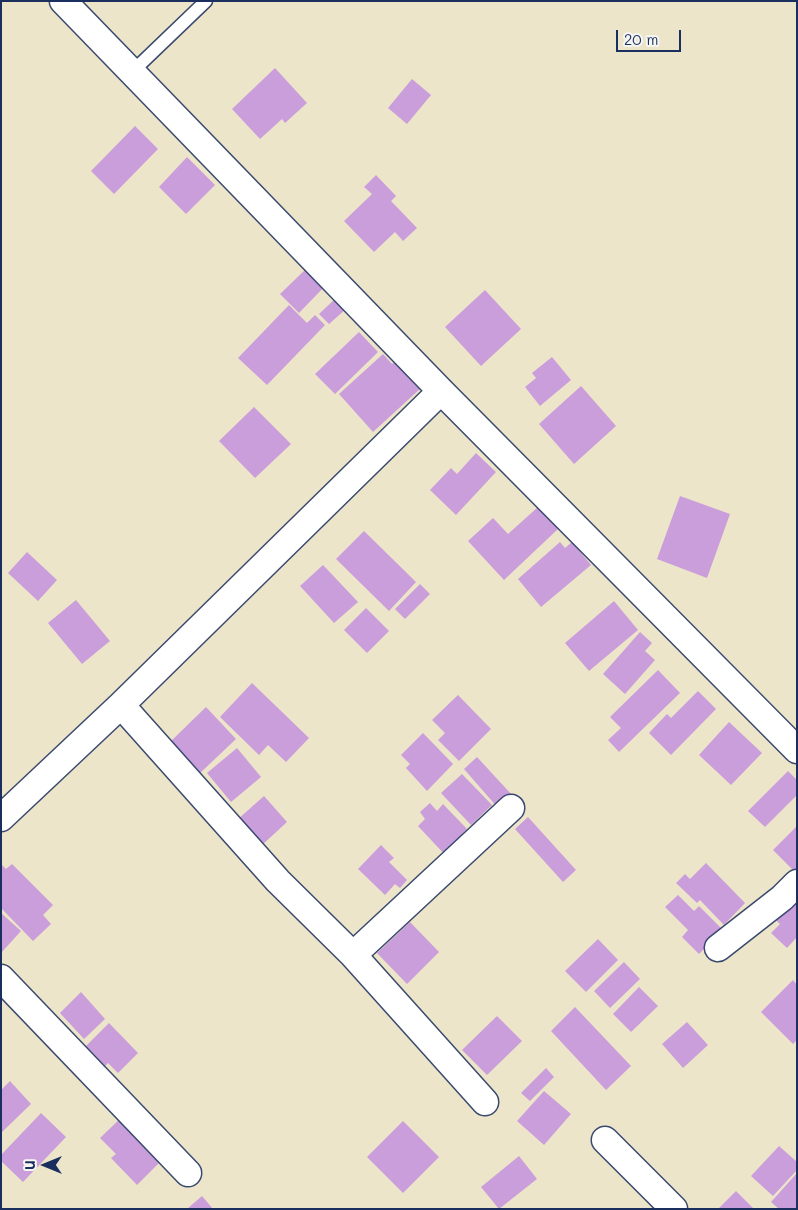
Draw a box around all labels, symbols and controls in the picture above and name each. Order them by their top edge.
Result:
scale bar [618,20,683,52]
text: 20 m [624,29,658,49]
north arrow [20,1140,70,1190]
text: U [20,1160,39,1170]

